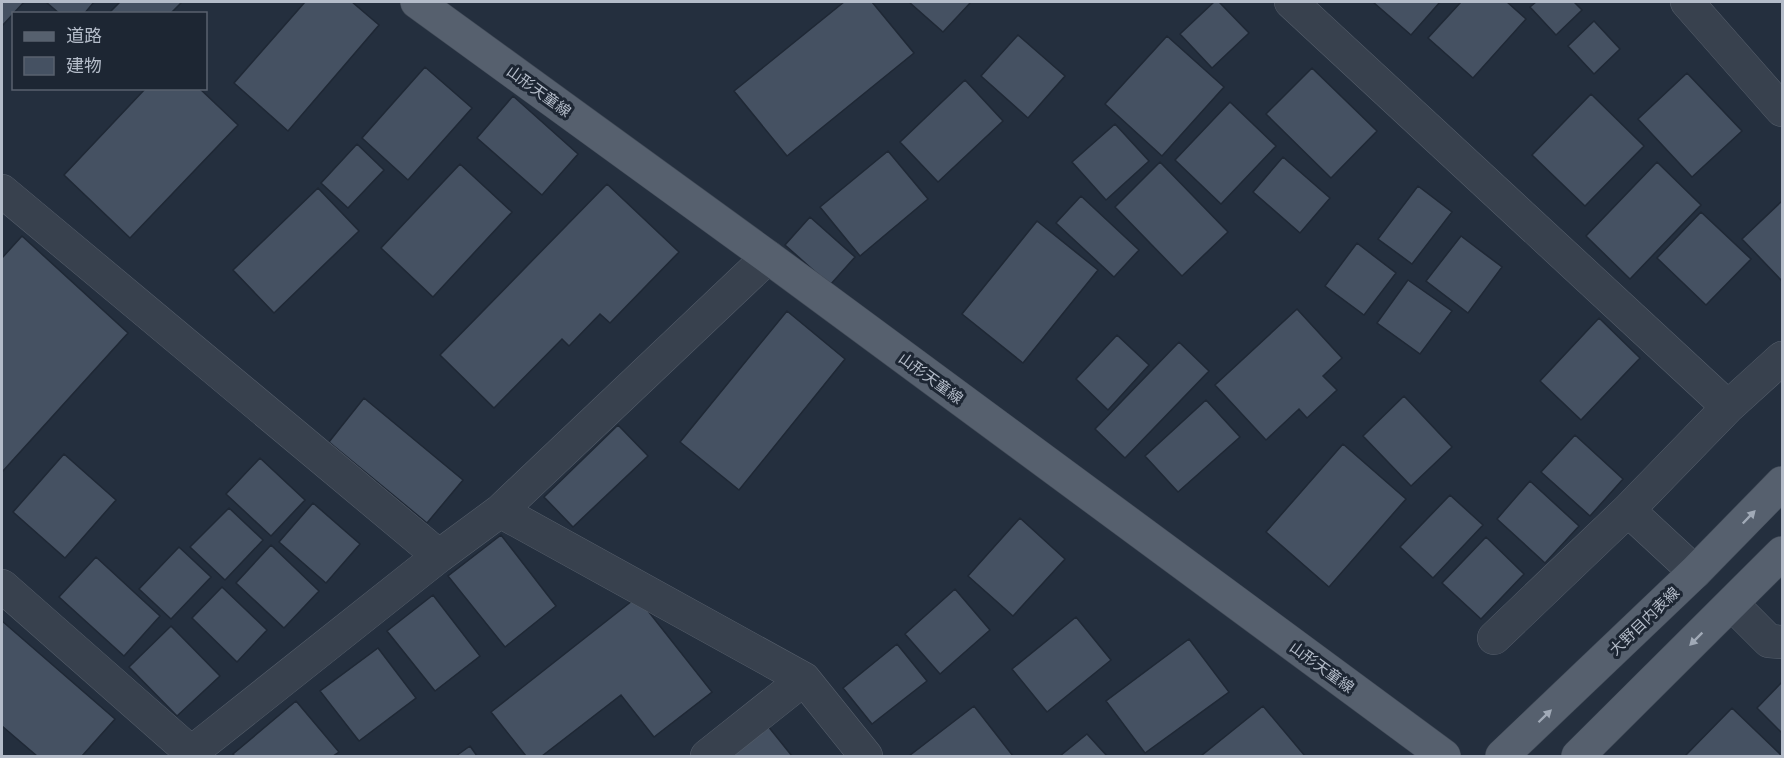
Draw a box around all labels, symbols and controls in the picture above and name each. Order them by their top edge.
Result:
legend [12,12,207,90]
text: 道路 [66,23,102,47]
text: 建物 [66,53,102,77]
street label: 山形天童線 [502,60,576,122]
street label: 山形天童線 [894,347,968,409]
one-way arrow [1742,509,1756,524]
street label: 大野目内表線 [1604,582,1684,660]
one-way arrow [1690,632,1704,646]
street label: 山形天童線 [1285,636,1359,698]
one-way arrow [1537,709,1552,723]

